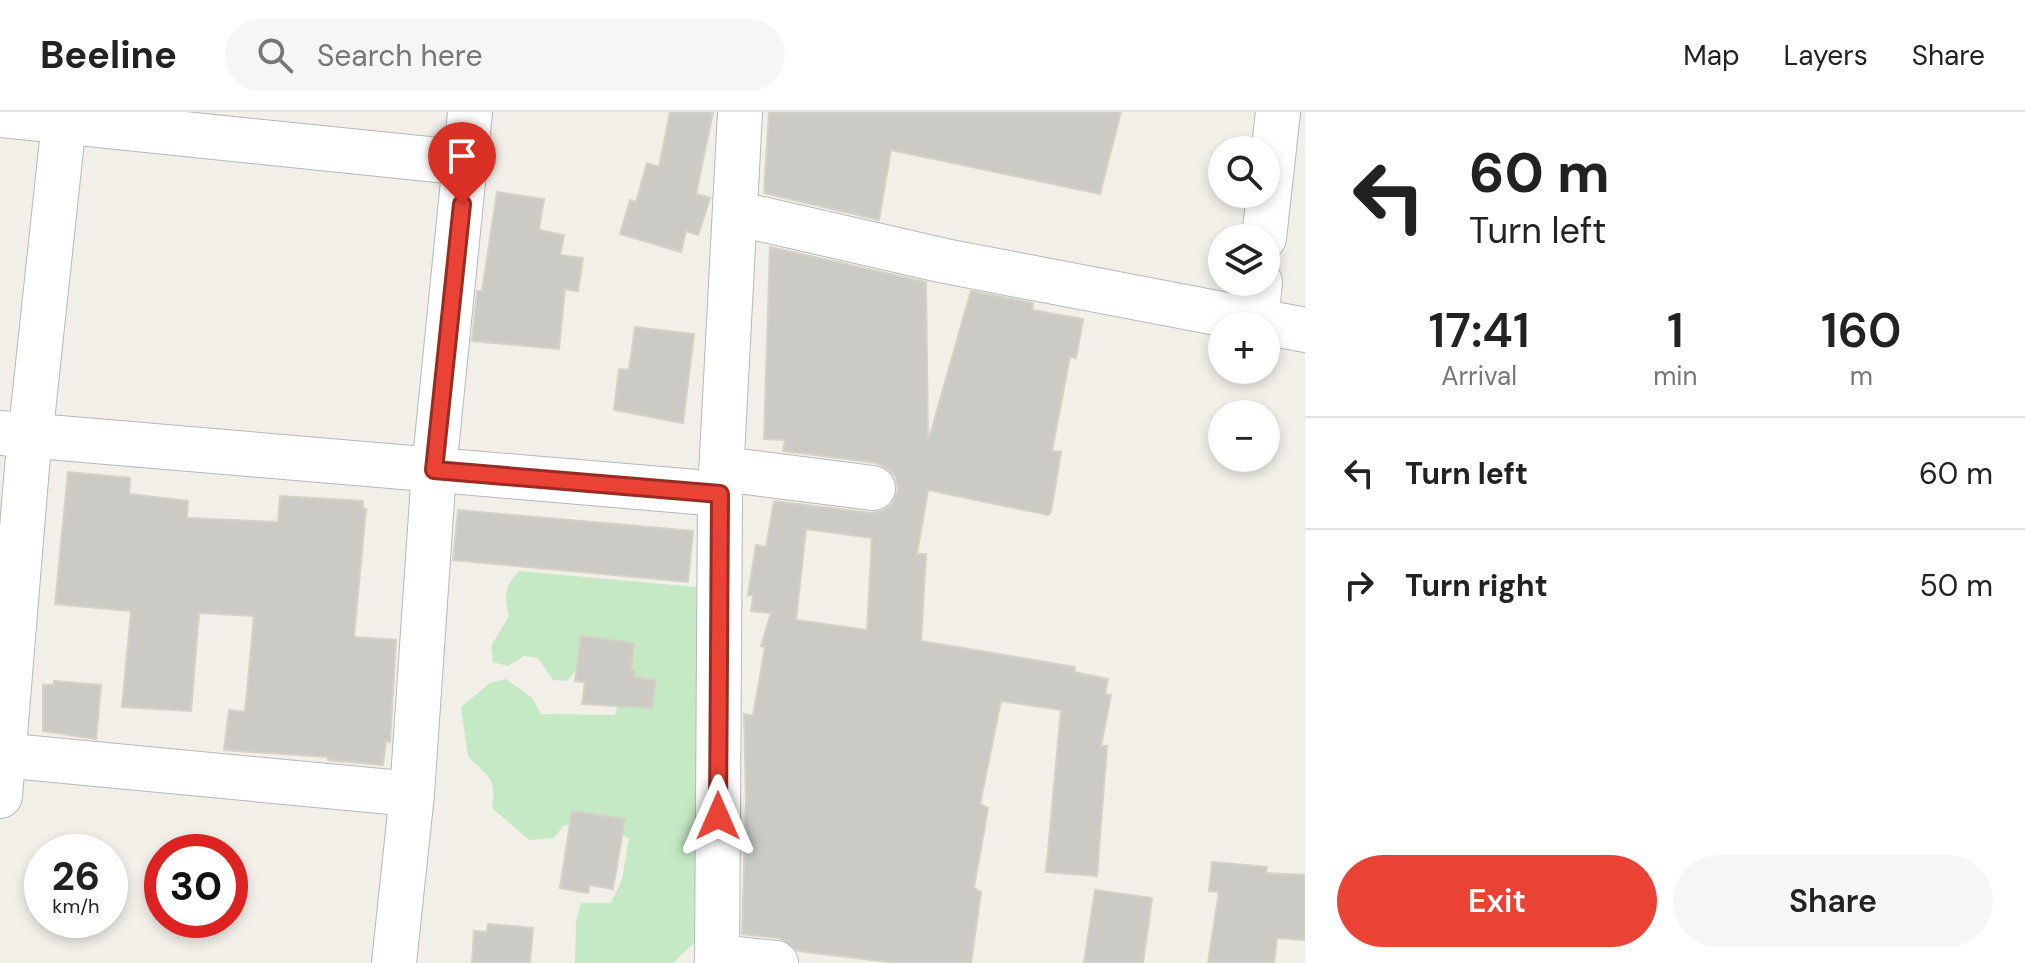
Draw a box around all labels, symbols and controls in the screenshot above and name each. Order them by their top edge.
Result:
search box [225,19,785,91]
text: Beeline [40,30,177,80]
icon: search [253,33,297,77]
text: Search here [317,36,482,75]
text: Map [1683,37,1740,74]
text: Layers [1784,37,1868,74]
text: Share [1912,37,1985,74]
pin [428,122,496,204]
icon: arrive [440,134,484,178]
map controls [1208,136,1280,472]
button: search [1208,136,1280,208]
text: 60 m [1469,136,1610,209]
icon: left [1337,144,1441,248]
text: Turn left [1469,207,1606,254]
button: layers [1208,224,1280,296]
text: 17:41 [1428,299,1530,362]
text: 1 [1667,299,1684,362]
text: 160 [1821,299,1902,362]
button: + [1208,312,1280,384]
text: Arrival [1441,359,1517,393]
text: min [1653,359,1697,393]
text: m [1850,359,1873,393]
button: − [1208,400,1280,472]
icon: left [1337,451,1381,495]
text: Turn left [1405,454,1528,493]
text: 60 m [1919,454,1993,493]
icon: right [1337,563,1381,607]
text: Turn right [1405,566,1548,605]
text: 50 m [1919,566,1993,605]
position arrow [676,774,760,858]
speed limit sign: 30 [144,834,248,938]
text: 26 [52,850,100,902]
button: Exit [1337,855,1657,947]
button: Share [1673,855,1993,947]
text: km/h [52,893,100,919]

